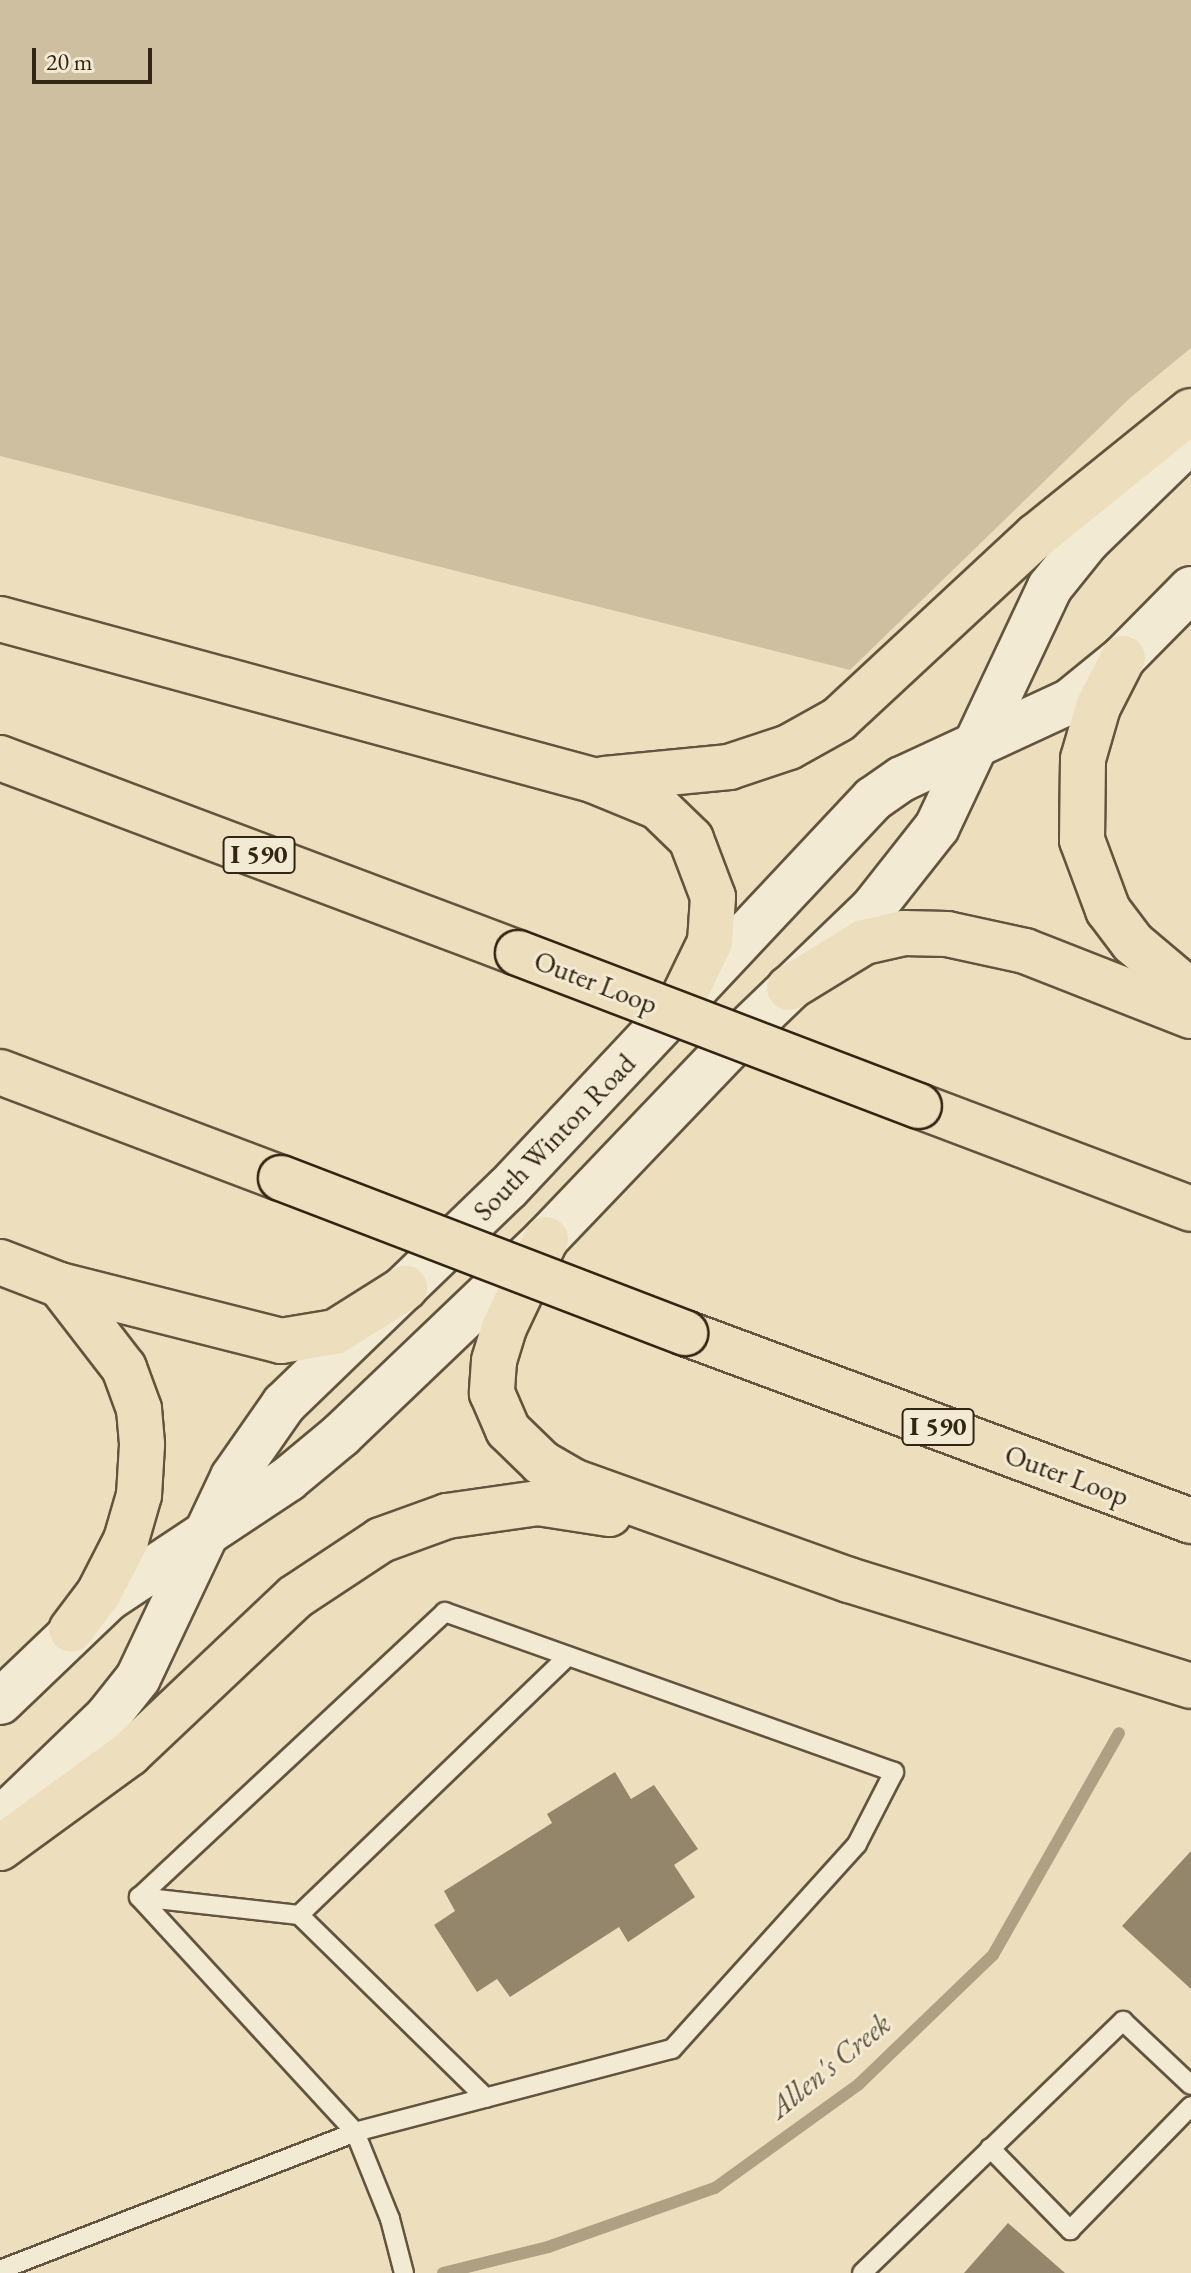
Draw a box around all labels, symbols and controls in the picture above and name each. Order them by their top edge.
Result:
scale bar [36,32,156,82]
text: 20 m [46,46,93,77]
road number: I 590 [221,833,297,877]
street label: Outer Loop [530,943,662,1021]
street label: South Winton Road [466,1047,642,1227]
road number: I 590 [900,1405,976,1449]
street label: Outer Loop [1000,1437,1134,1513]
water label: Allen's Creek [762,2006,898,2126]

